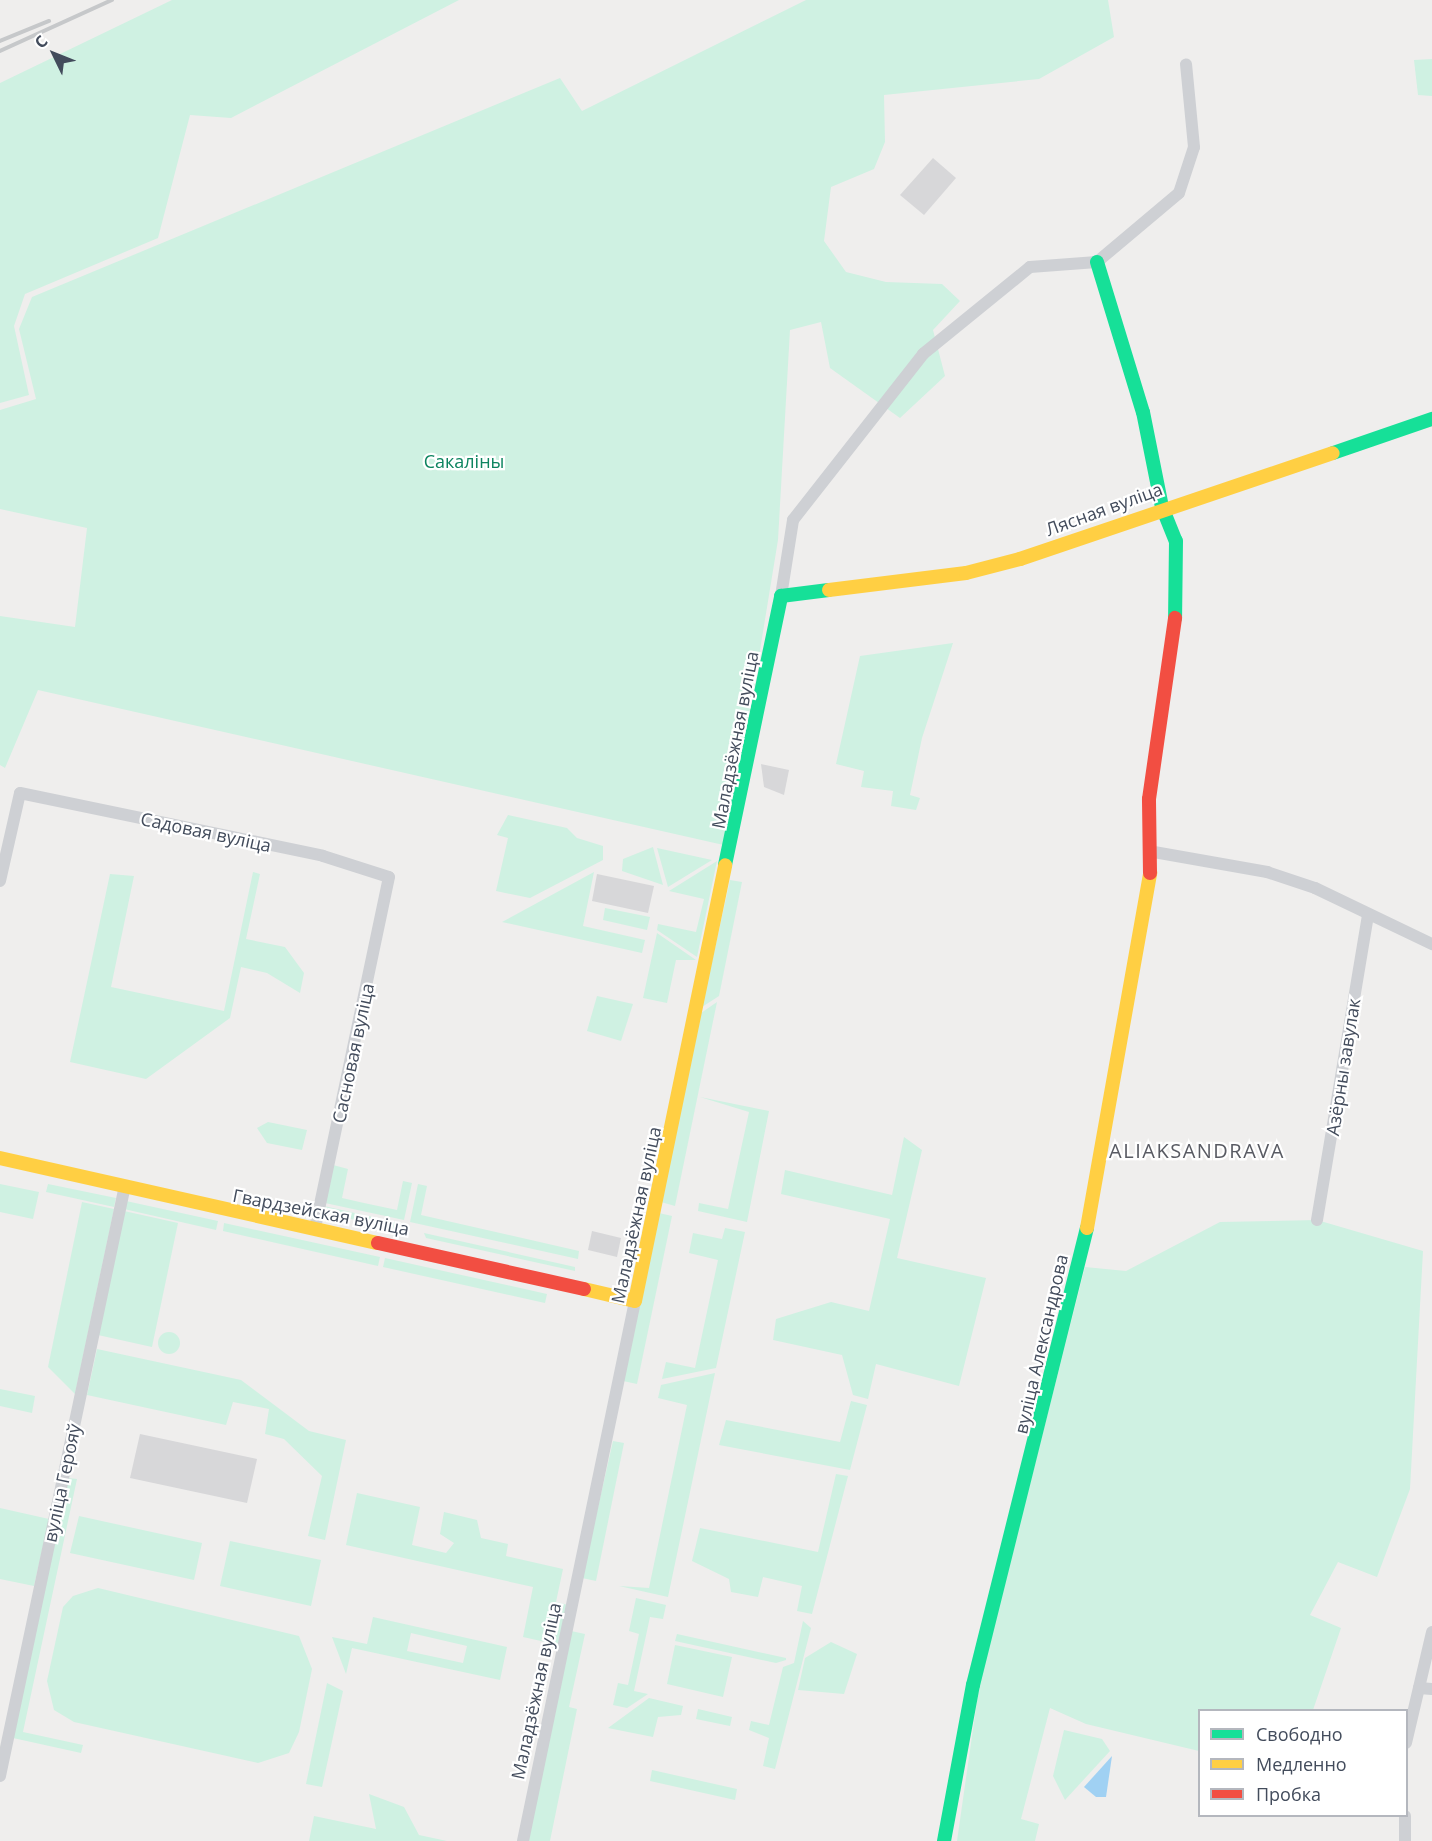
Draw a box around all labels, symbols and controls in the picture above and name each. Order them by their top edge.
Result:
north arrow [24,24,84,84]
text: С [29,30,52,53]
park label: Сакаліны [424,450,504,472]
street label: Лясная вуліца [1043,478,1165,540]
street label: Маладзёжная вуліца [707,649,763,831]
street label: Садовая вуліца [139,808,273,856]
street label: Сасновая вуліца [328,981,378,1125]
street label: Азёрны завулак [1321,997,1365,1137]
street label: Маладзёжная вуліца [607,1125,665,1305]
district label: ALIAKSANDRAVA [1109,1138,1285,1162]
street label: Гвардзейская вуліца [231,1184,411,1240]
street label: вуліца Александрова [1010,1252,1072,1436]
street label: вуліца Герояў [39,1422,85,1544]
street label: Маладзёжная вуліца [507,1601,565,1781]
legend [1198,1709,1408,1817]
text: Свободно [1256,1722,1343,1746]
text: Медленно [1256,1752,1347,1776]
text: Пробка [1256,1782,1321,1806]

